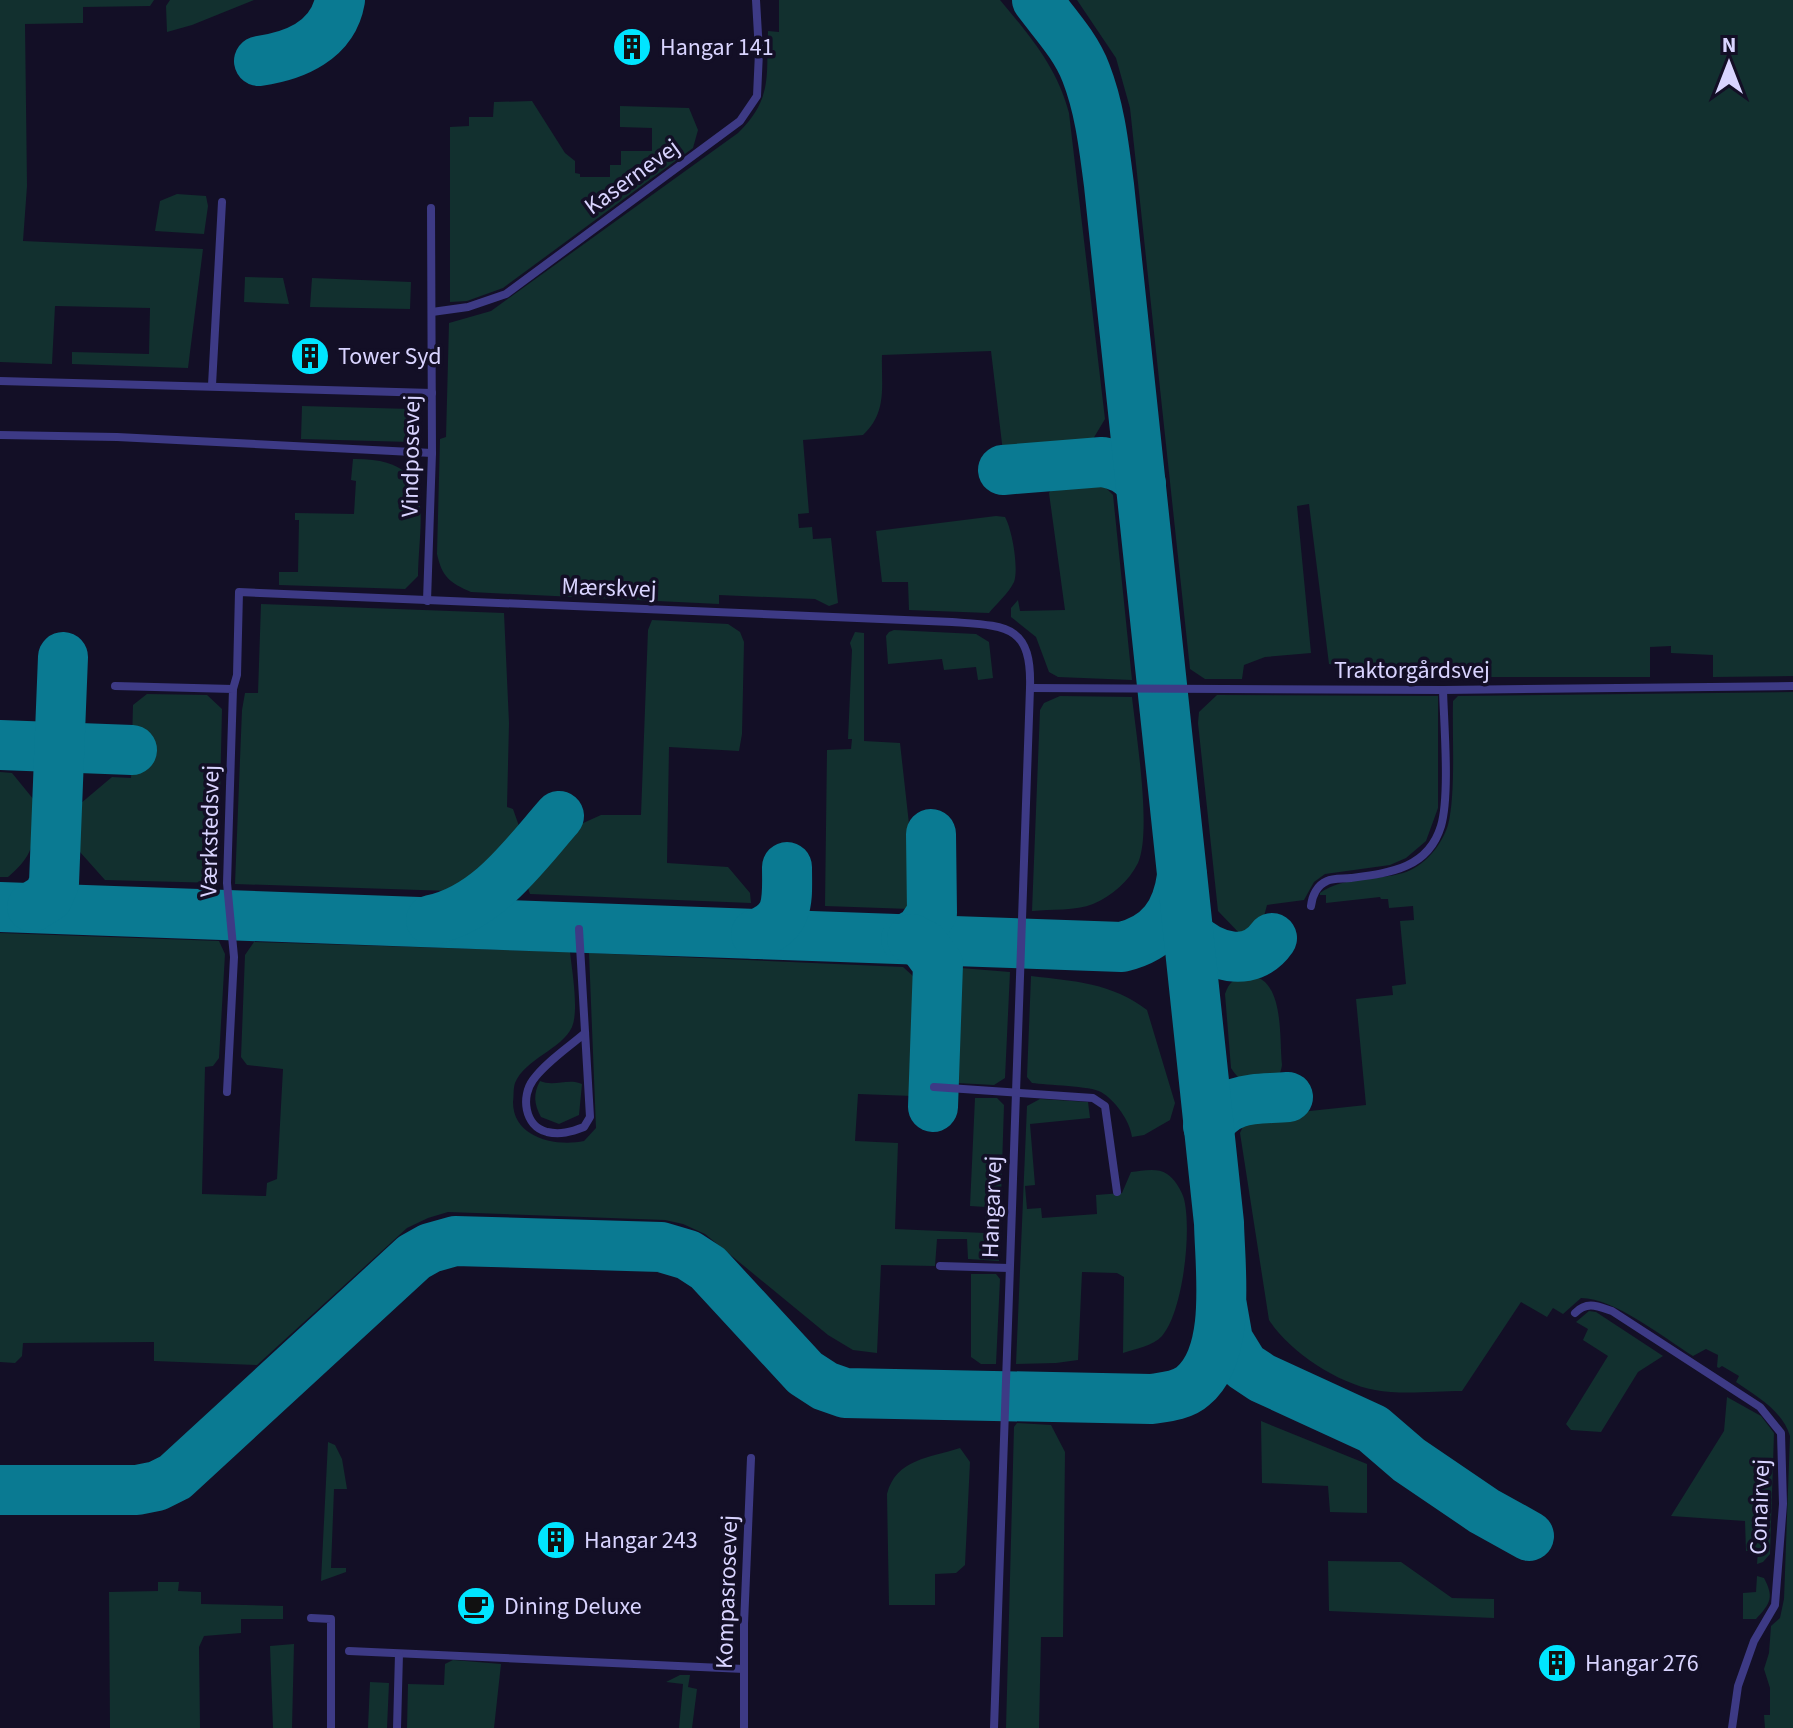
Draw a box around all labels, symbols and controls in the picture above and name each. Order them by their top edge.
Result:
north arrow [1689,24,1769,104]
building icon: Hangar 141 [611,26,653,68]
text: N [1722,29,1736,61]
place label: Hangar 141 [660,30,774,65]
street label: Kasernevej [577,130,687,224]
building icon: Tower Syd [289,335,331,377]
place label: Tower Syd [338,339,442,374]
street label: Vindposevej [392,395,430,517]
street label: Mærskvej [561,569,657,607]
street label: Traktorgårdsvej [1334,653,1490,688]
street label: Værkstedsvej [191,765,229,897]
street label: Hangarvej [973,1155,1011,1259]
street label: Conairvej [1741,1459,1779,1555]
street label: Kompasrosevej [707,1515,747,1669]
building icon: Hangar 243 [535,1519,577,1561]
place label: Hangar 243 [584,1523,698,1558]
cafe icon: Dining Deluxe [455,1585,497,1627]
place label: Dining Deluxe [504,1589,642,1624]
building icon: Hangar 276 [1536,1642,1578,1684]
place label: Hangar 276 [1585,1646,1699,1681]

